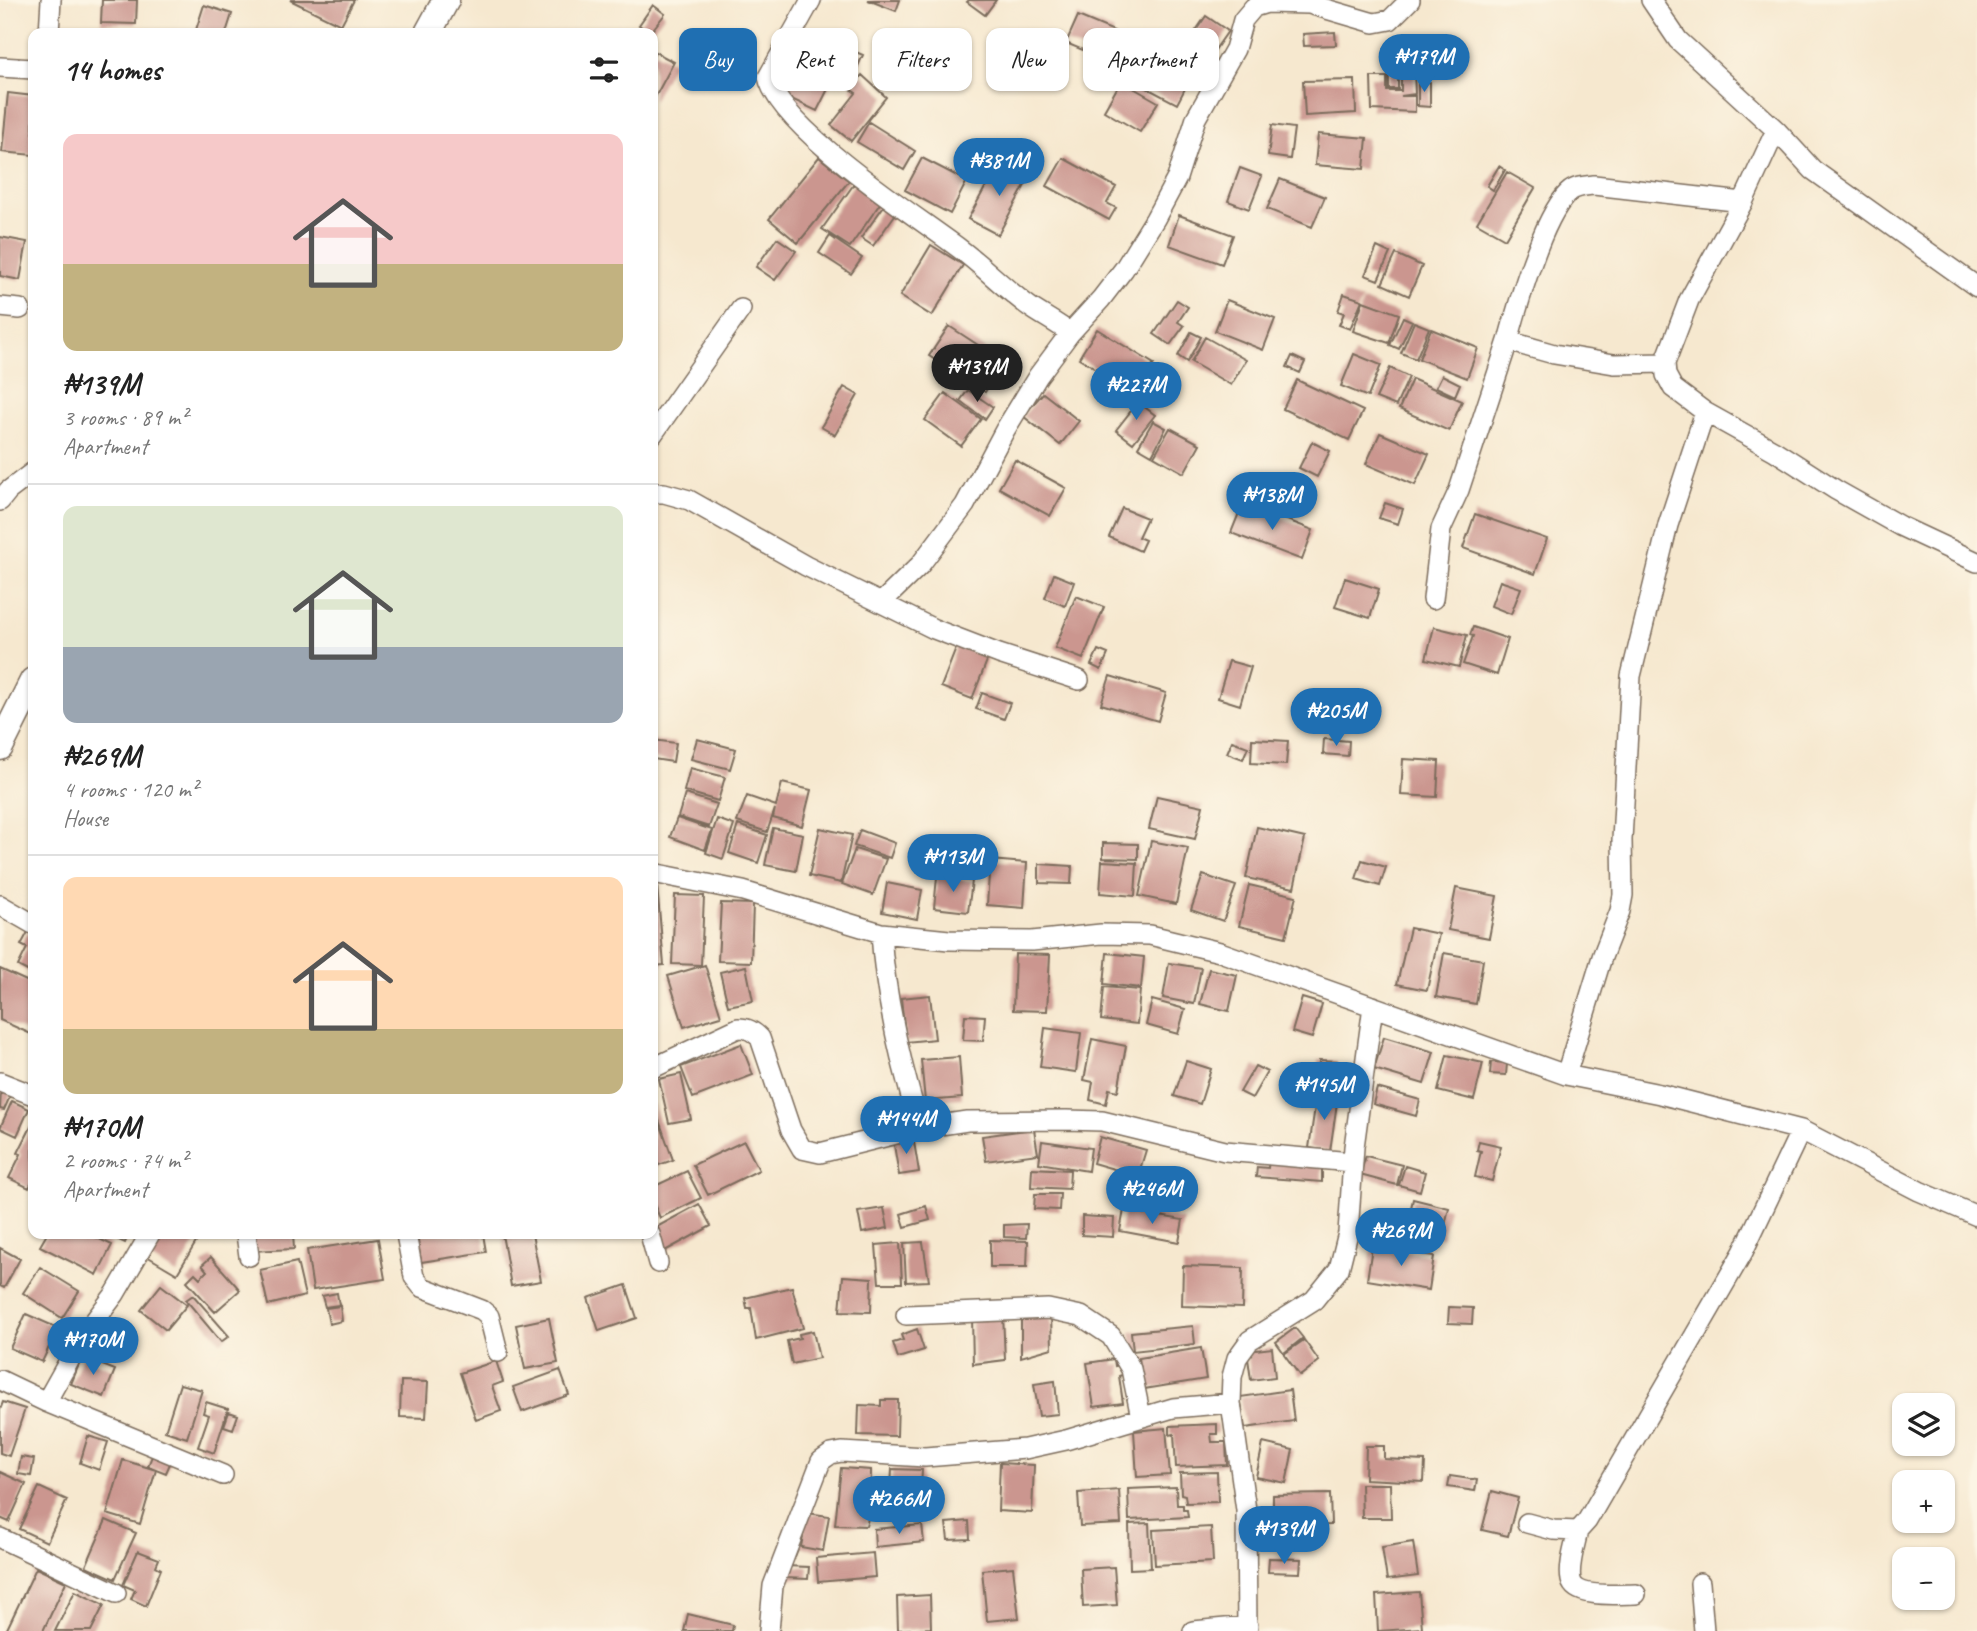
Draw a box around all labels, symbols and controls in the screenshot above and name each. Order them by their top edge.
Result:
chip: Buy [679,28,757,91]
chip: Rent [771,28,858,91]
chip: Filters [872,28,972,91]
chip: New [986,28,1069,91]
chip: Apartment [1083,28,1219,91]
pin: ₦179M [1375,34,1473,94]
text: ₦179M [1395,42,1453,71]
text: 14 homes [63,51,161,89]
icon: filters [585,51,623,89]
pin: ₦381M [950,138,1048,198]
text: ₦381M [969,146,1029,175]
icon: home [280,180,406,306]
pin: ₦139M [928,344,1026,404]
text: ₦139M [948,352,1006,381]
pin: ₦227M [1087,362,1185,422]
text: ₦139M [63,365,140,403]
text: ₦227M [1106,370,1166,399]
text: 3 rooms · 89 m² [63,403,187,432]
text: Apartment [63,432,148,461]
pin: ₦138M [1223,472,1321,532]
text: ₦138M [1242,480,1302,509]
icon: home [280,552,406,678]
pin: ₦205M [1287,688,1385,748]
text: ₦205M [1307,696,1365,725]
text: ₦269M [63,737,140,775]
text: 4 rooms · 120 m² [63,775,198,804]
text: House [63,804,108,833]
pin: ₦113M [904,834,1002,894]
text: ₦113M [923,842,983,871]
icon: home [280,923,406,1049]
pin: ₦145M [1275,1062,1373,1122]
text: ₦145M [1295,1070,1353,1099]
pin: ₦144M [857,1096,955,1156]
text: ₦144M [876,1104,936,1133]
text: ₦170M [63,1108,140,1146]
text: 2 rooms · 74 m² [63,1146,187,1175]
pin: ₦246M [1103,1166,1201,1226]
text: ₦246M [1122,1174,1182,1203]
text: Apartment [63,1175,148,1204]
pin: ₦269M [1352,1208,1450,1268]
text: ₦269M [1371,1216,1431,1245]
pin: ₦170M [44,1318,142,1377]
text: ₦170M [63,1325,123,1354]
map controls [1892,1393,1955,1610]
button: layers [1892,1393,1955,1456]
button: + [1892,1470,1955,1533]
pin: ₦266M [850,1476,948,1536]
text: ₦266M [869,1484,929,1513]
pin: ₦139M [1235,1506,1333,1566]
text: ₦139M [1255,1514,1313,1543]
button: − [1892,1547,1955,1610]

